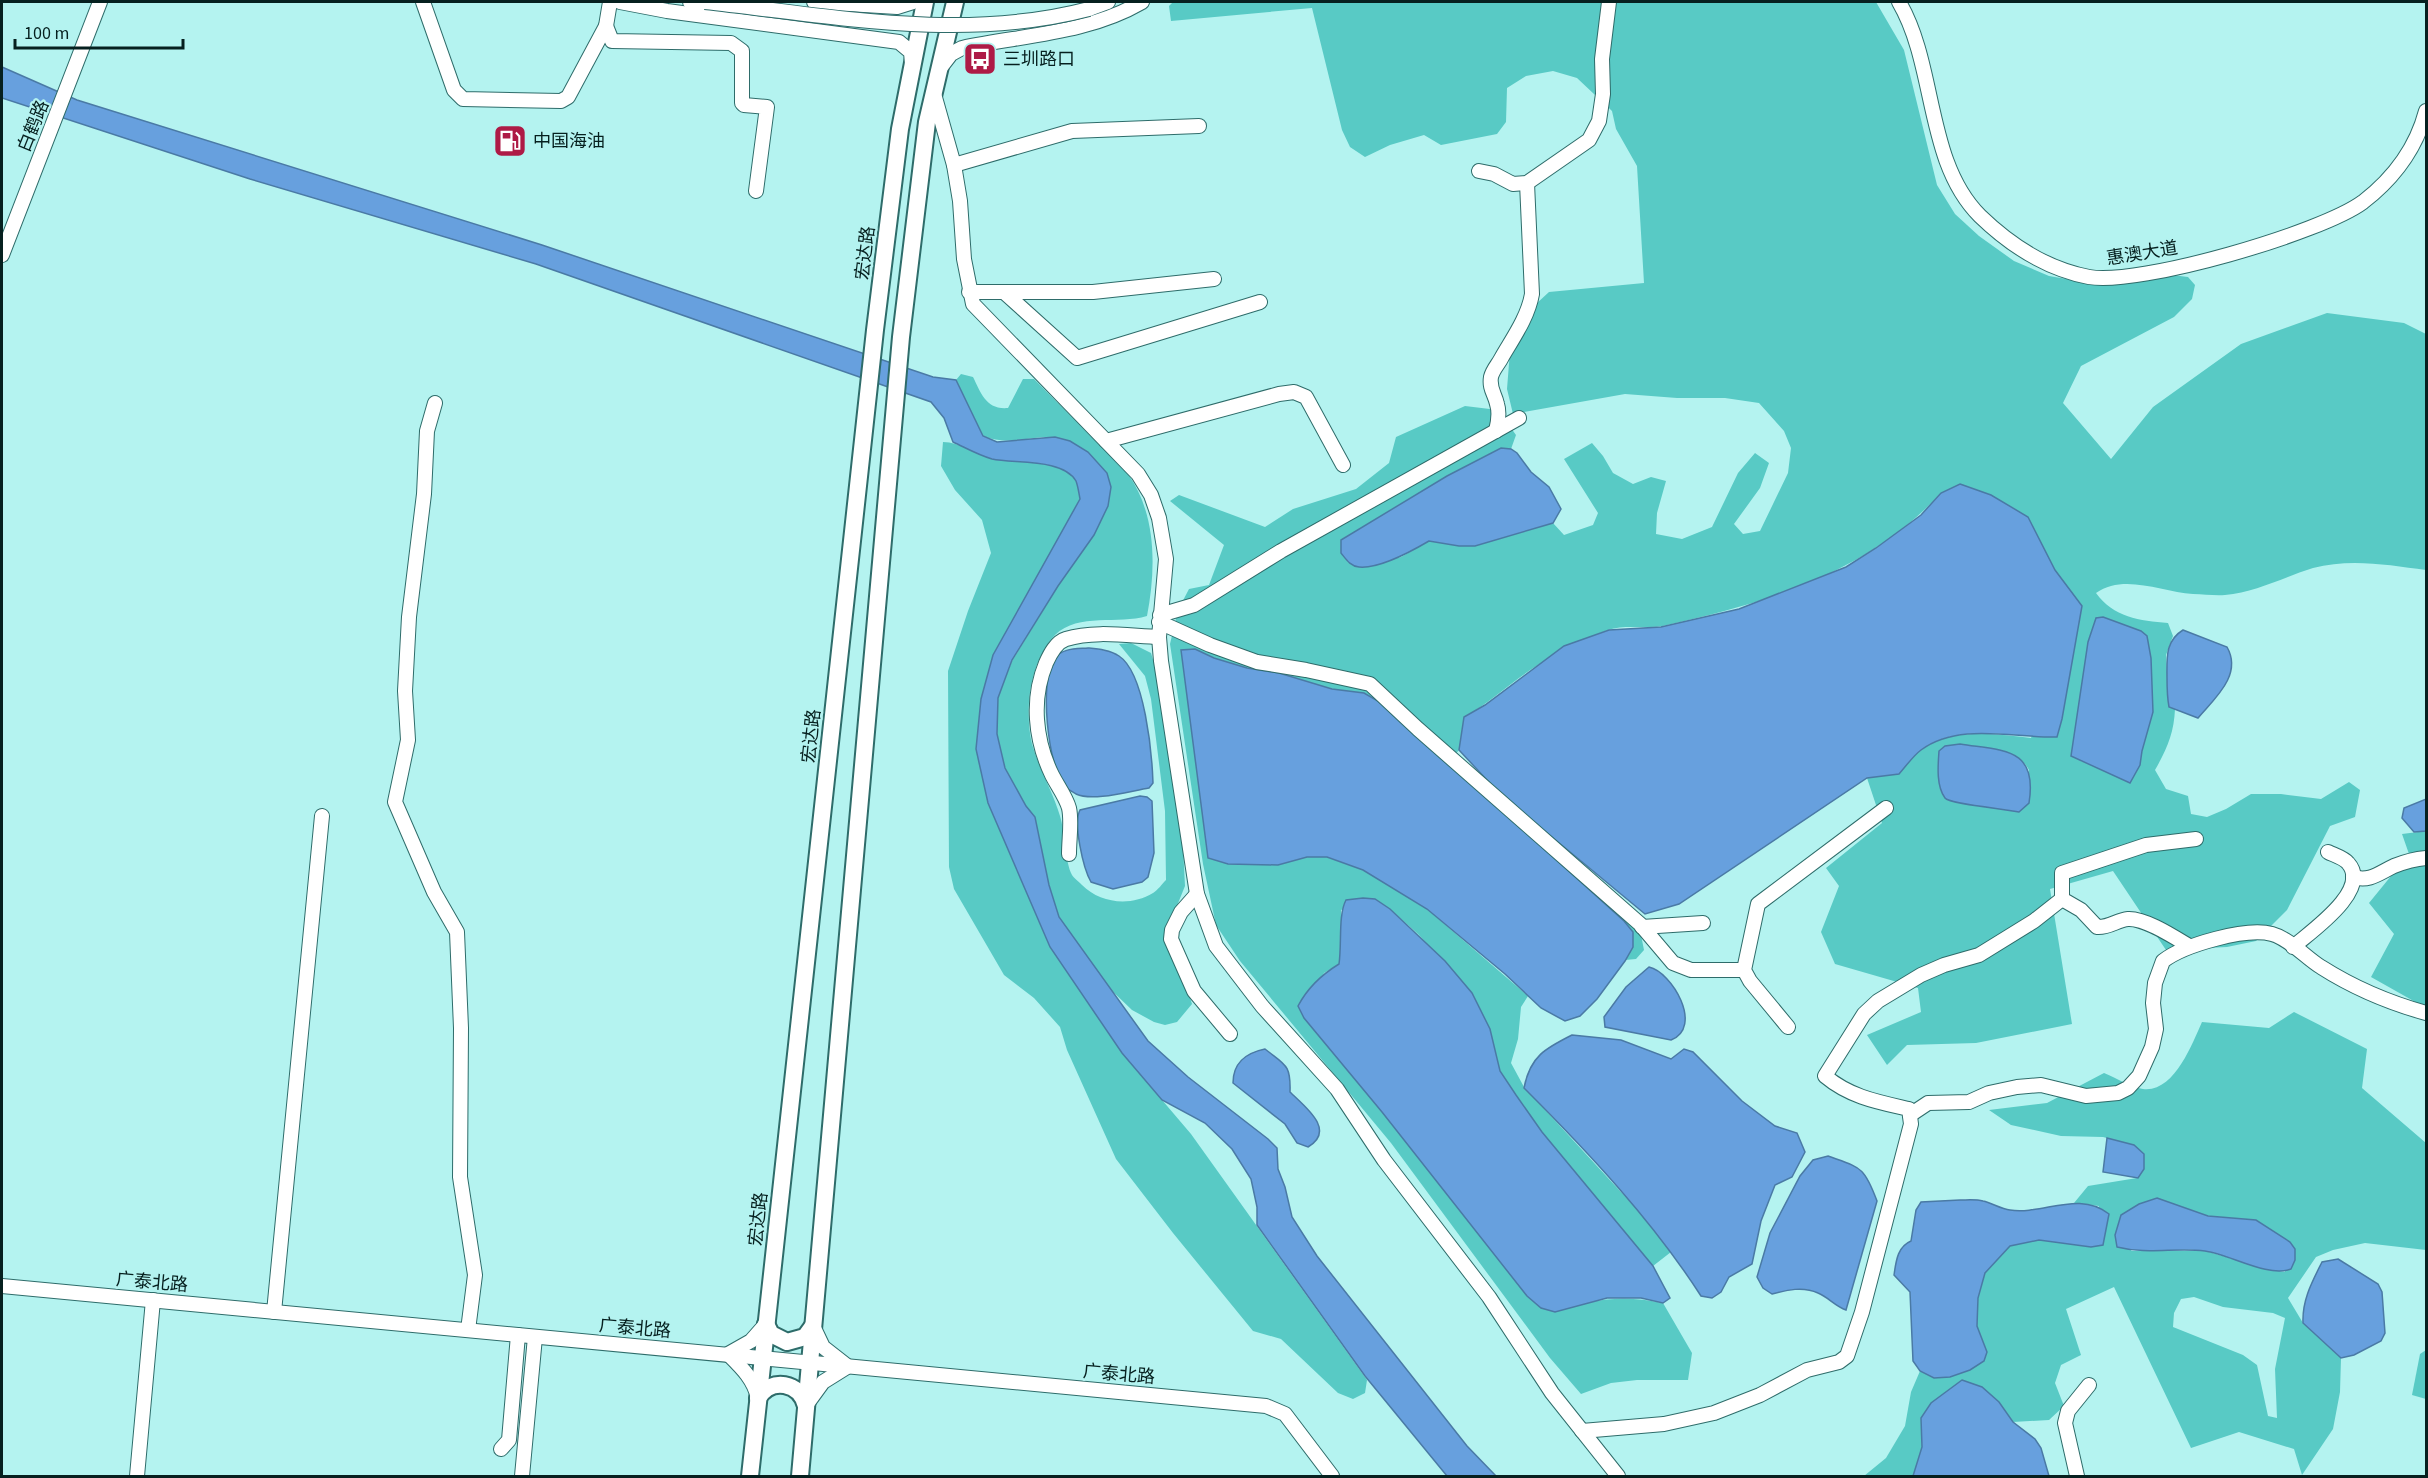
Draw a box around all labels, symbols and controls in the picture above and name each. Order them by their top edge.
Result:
scale bar [15,12,183,50]
text: 100 m [24,21,69,46]
bus stop icon: 三圳路口 [962,41,998,77]
place label: 三圳路口 [1003,47,1075,72]
street label: 白鹤路 [12,96,55,156]
fuel station icon: 中国海油 [492,123,528,159]
place label: 中国海油 [533,129,605,154]
street label: 宏达路 [850,225,881,281]
street label: 惠澳大道 [2105,236,2180,271]
street label: 宏达路 [796,708,827,764]
street label: 宏达路 [743,1191,774,1247]
street label: 广泰北路 [115,1267,189,1298]
street label: 广泰北路 [598,1313,672,1344]
street label: 广泰北路 [1082,1359,1156,1390]

